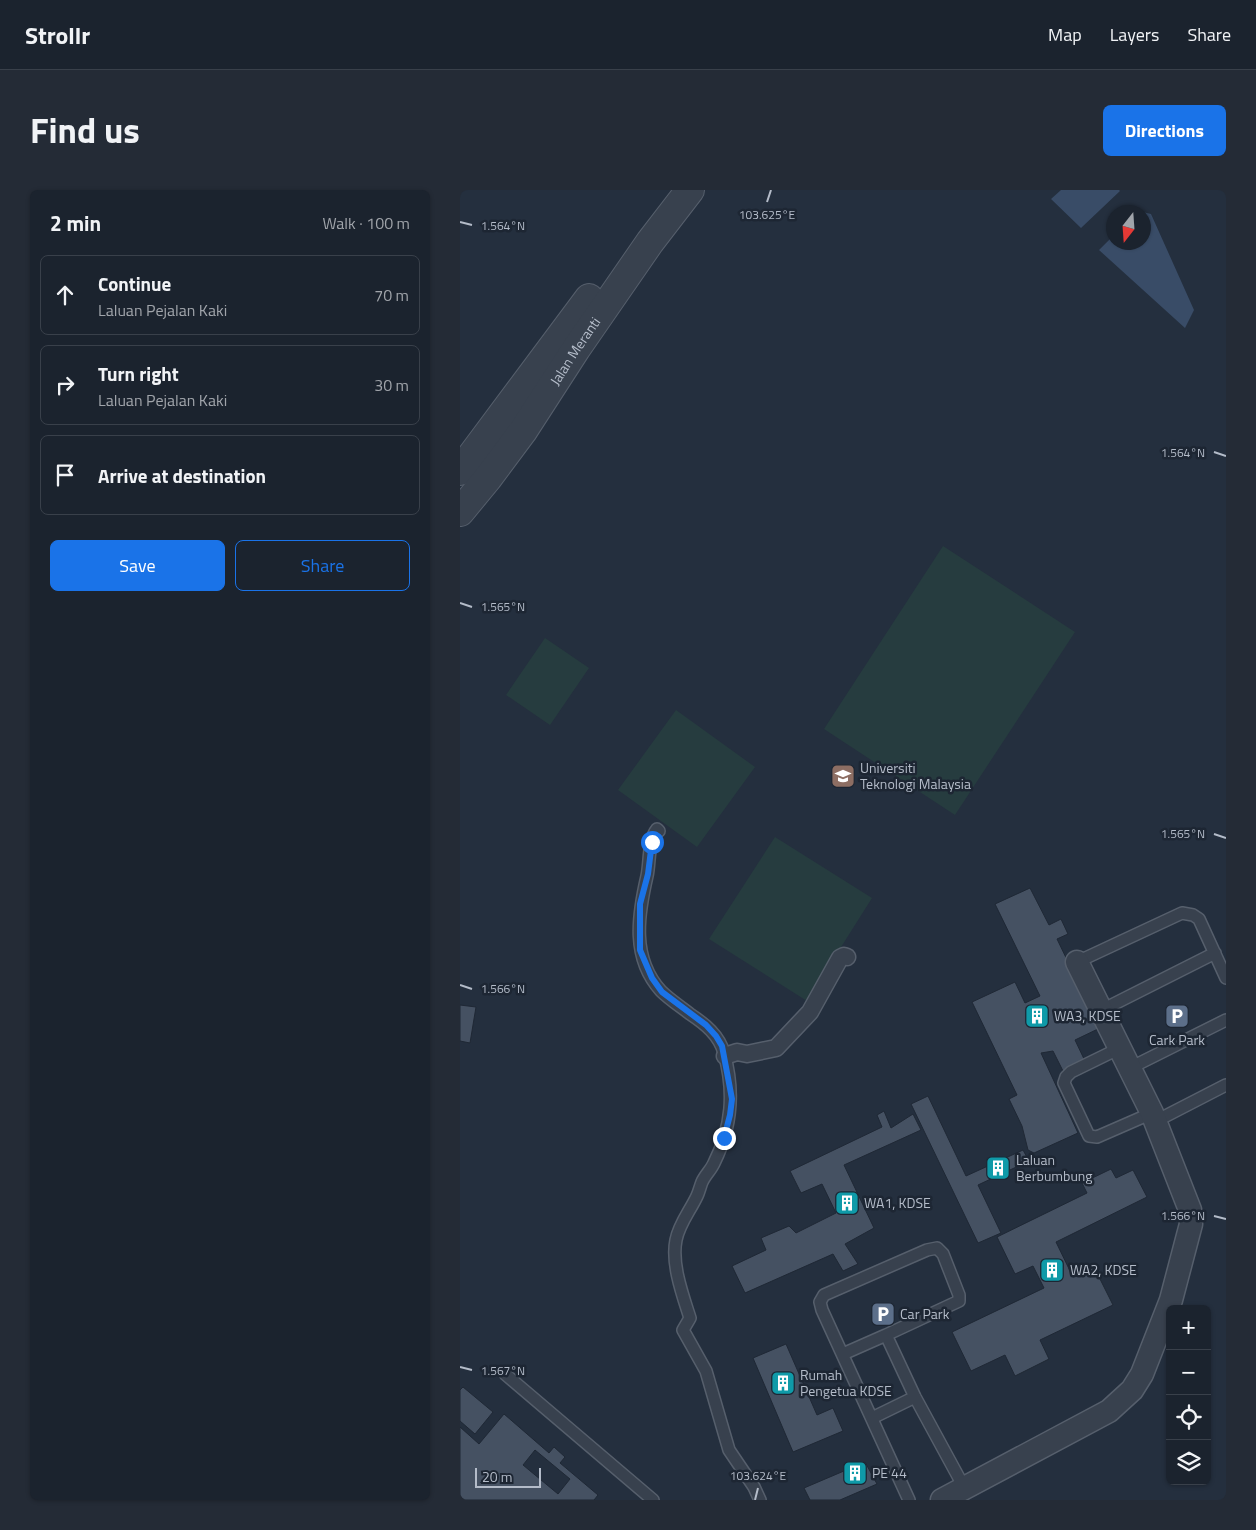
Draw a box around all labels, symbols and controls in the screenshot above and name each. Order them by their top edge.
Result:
text: Strollr [25,17,90,53]
text: Map [1048,21,1082,48]
text: Layers [1110,21,1159,48]
text: Share [1187,21,1231,48]
text: Find us [30,103,140,157]
button: Directions [1103,105,1226,156]
text: 103.625°E [739,205,795,224]
north arrow [1106,205,1151,250]
text: 2 min [50,207,101,239]
text: Walk · 100 m [322,211,410,235]
text: 1.564°N [481,216,525,235]
text: Continue [98,269,171,298]
icon: ahead [51,281,79,309]
text: 70 m [374,283,409,307]
text: Laluan Pejalan Kaki [98,298,227,322]
street label: Jalan Meranti [544,313,605,389]
text: Turn right [98,359,179,388]
icon: right [51,371,79,399]
text: 30 m [374,373,409,397]
text: Laluan Pejalan Kaki [98,388,227,412]
text: 1.564°N [1161,443,1205,462]
icon: arrive [51,461,79,489]
text: Arrive at destination [98,461,266,490]
button: Save [50,540,225,591]
button: Share [235,540,410,591]
text: 1.565°N [481,597,525,616]
place label: Universiti Teknologi Malaysia [860,757,971,794]
school or university icon: Universiti Teknologi Malaysia [830,763,856,789]
text: 1.565°N [1161,824,1205,843]
route start [641,831,664,854]
text: 1.566°N [481,979,525,998]
building icon: WA3, KDSE [1024,1003,1050,1029]
parking icon: Cark Park [1164,1003,1190,1029]
place label: WA3, KDSE [1054,1005,1121,1026]
place label: Cark Park [1149,1029,1205,1050]
route end [713,1127,736,1150]
place label: Laluan Berbumbung [1016,1149,1093,1186]
building icon: Laluan Berbumbung [985,1155,1011,1181]
building icon: WA1, KDSE [834,1190,860,1216]
place label: WA1, KDSE [864,1192,931,1213]
text: 1.566°N [1161,1206,1205,1225]
building icon: WA2, KDSE [1039,1257,1065,1283]
place label: WA2, KDSE [1070,1259,1137,1280]
parking icon: Car Park [870,1301,896,1327]
place label: Car Park [900,1303,950,1324]
map controls [1166,1305,1211,1485]
button: + [1166,1305,1211,1350]
button: − [1166,1350,1211,1395]
text: 1.567°N [481,1361,525,1380]
place label: Rumah Pengetua KDSE [800,1364,892,1401]
building icon: Rumah Pengetua KDSE [770,1370,796,1396]
button: locate [1166,1395,1211,1440]
button: layers [1166,1440,1211,1485]
building icon: PE 44 [842,1460,868,1486]
place label: PE 44 [872,1462,907,1483]
scale bar [475,1465,541,1488]
text: 20 m [482,1466,512,1487]
text: 103.624°E [730,1466,786,1485]

